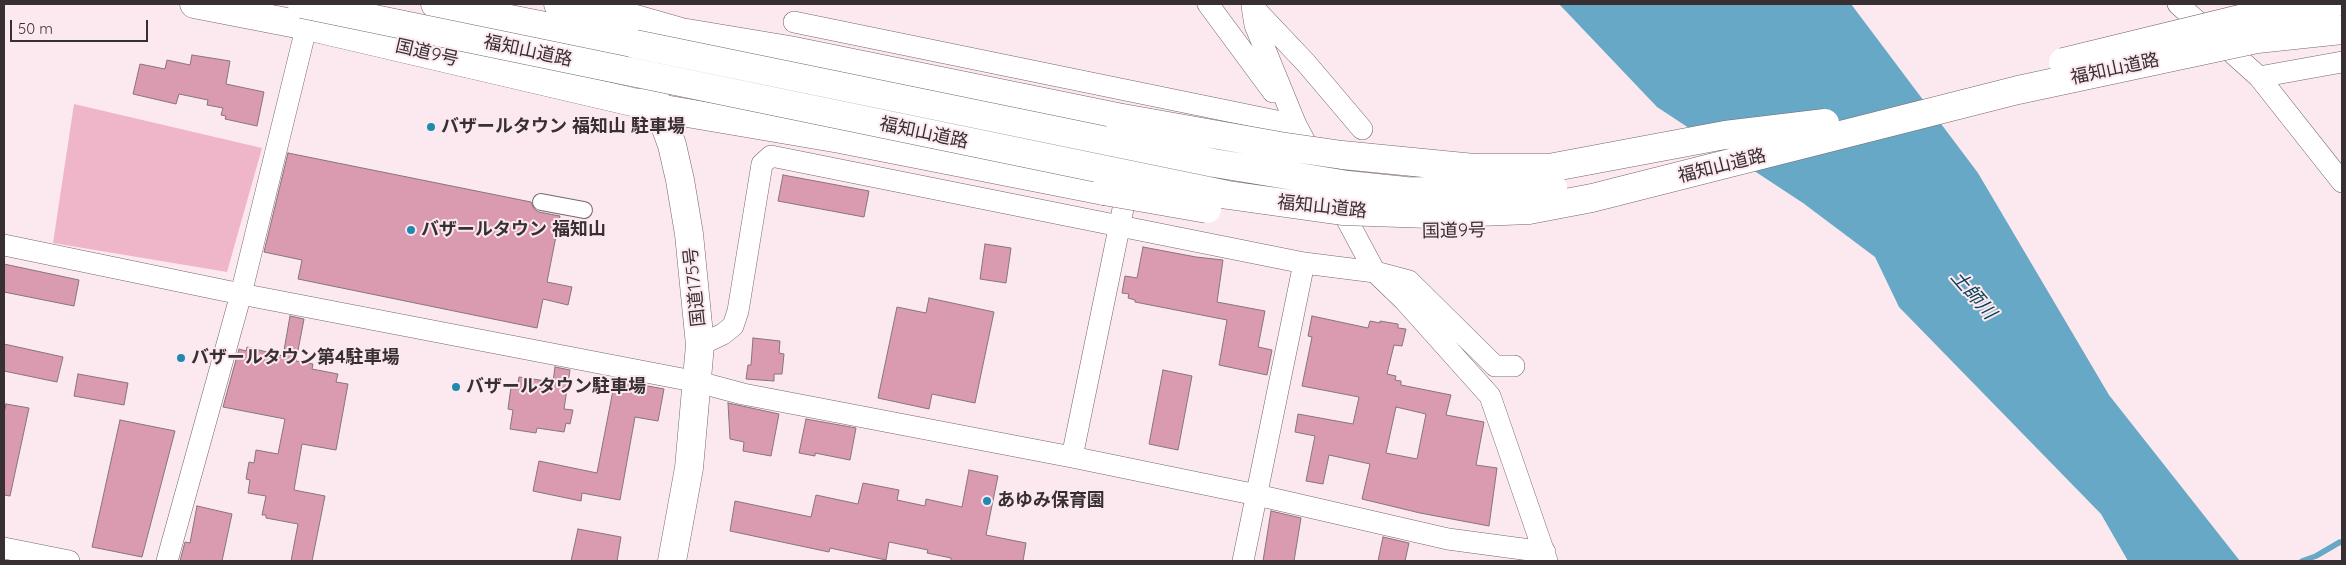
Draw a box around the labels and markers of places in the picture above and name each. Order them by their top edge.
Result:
place label: バザールタウン 福知山 駐車場 [441,116,685,138]
marker: バザールタウン 福知山 駐車場 [425,121,437,133]
place label: バザールタウン 福知山 [421,219,606,241]
marker: バザールタウン 福知山 [405,224,417,236]
place label: バザールタウン第4駐車場 [191,347,400,369]
marker: バザールタウン第4駐車場 [175,352,187,364]
place label: バザールタウン駐車場 [466,376,646,398]
marker: バザールタウン駐車場 [450,381,462,393]
place label: あゆみ保育園 [997,490,1105,512]
marker: あゆみ保育園 [981,495,993,507]

